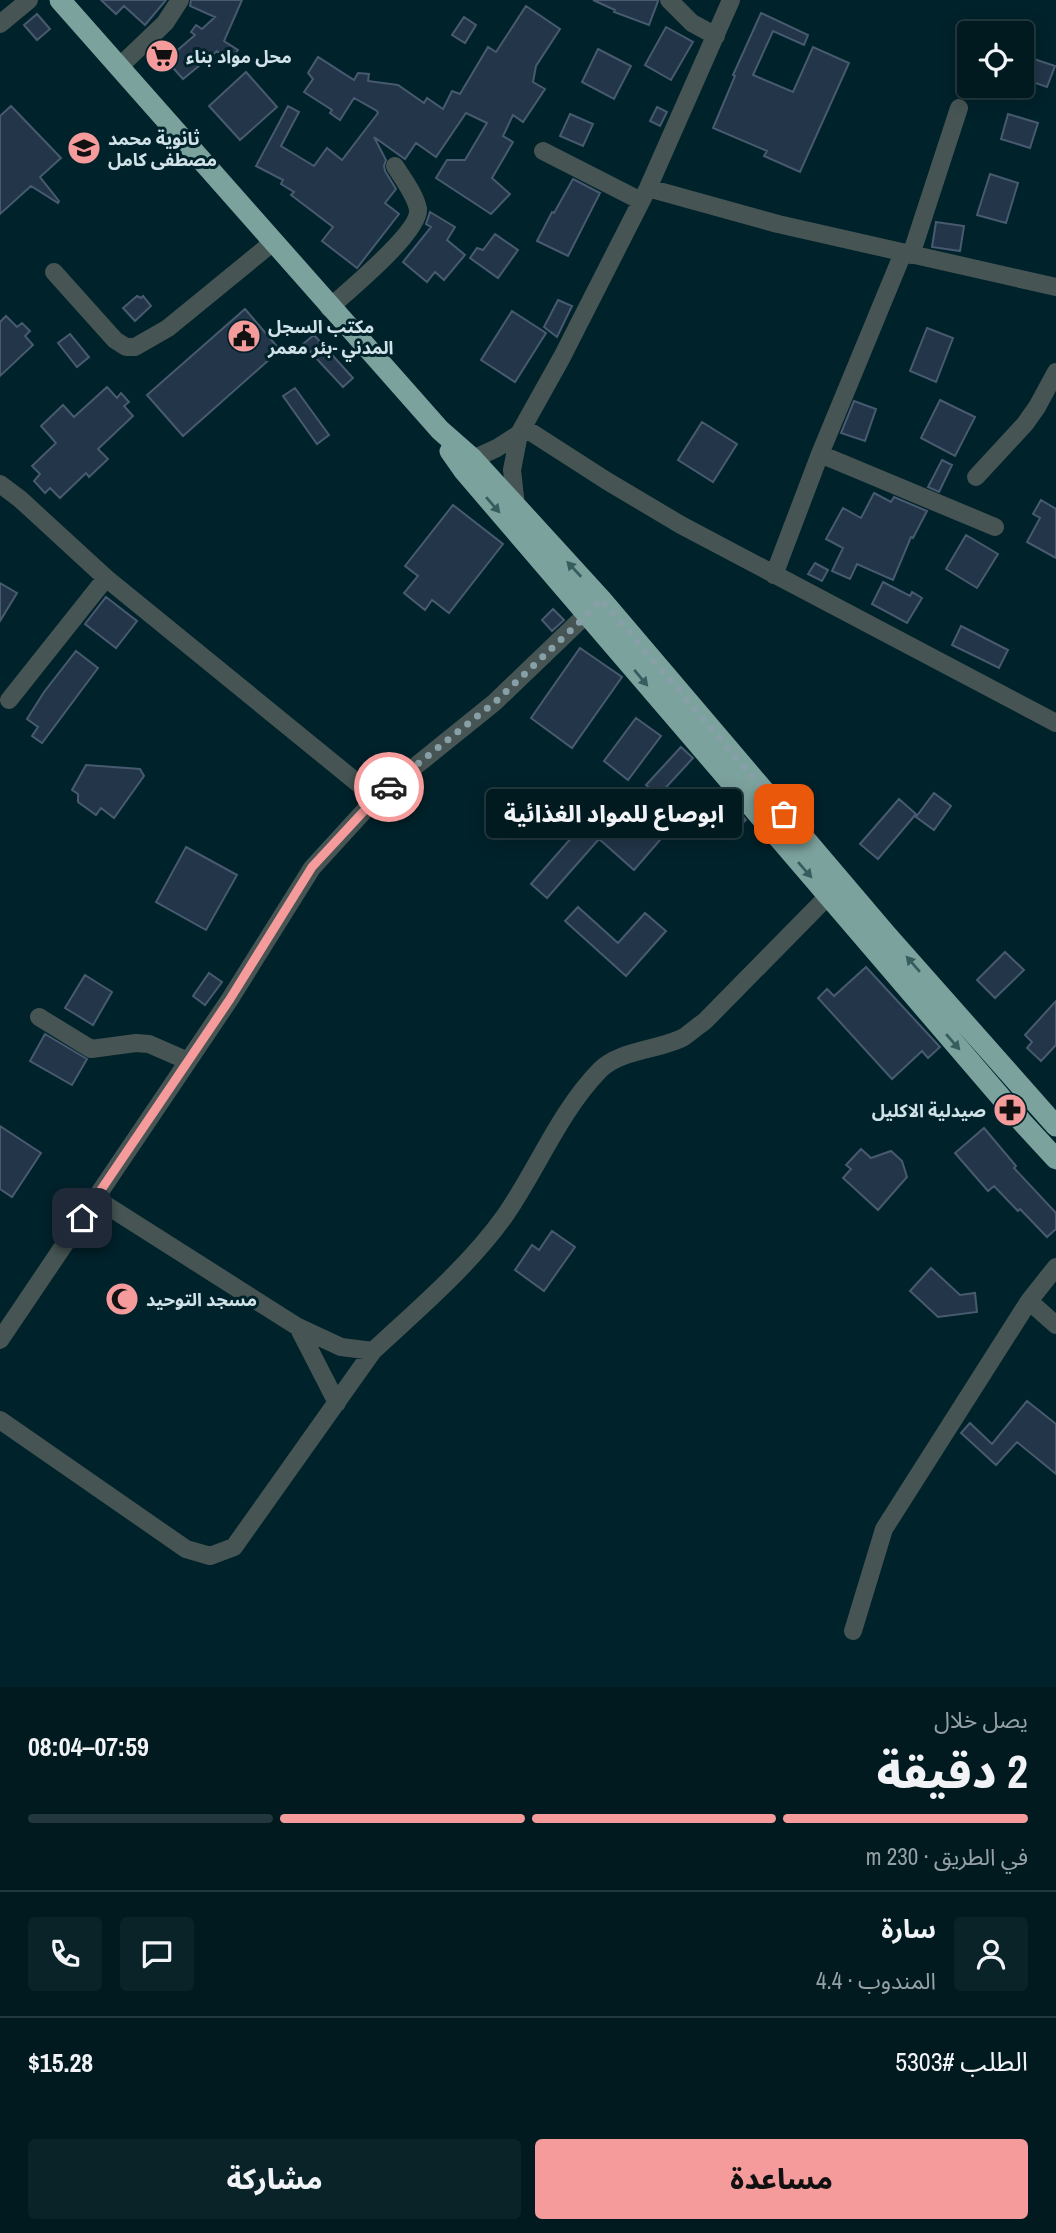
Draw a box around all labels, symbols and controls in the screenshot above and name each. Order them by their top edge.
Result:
map controls [957,21,1034,98]
button: locate [957,21,1034,98]
supermarket icon: محل مواد بناء [143,37,181,75]
place label: محل مواد بناء [186,44,292,69]
place label: ثانوية محمد مصطفى كامل [108,126,217,172]
school or university icon: ثانوية محمد مصطفى كامل [65,129,103,167]
place label: مكتب السجل المدني -بئر معمر [267,314,393,362]
public building icon: مكتب السجل المدني -بئر معمر [225,317,263,355]
one-way arrow [485,497,500,514]
one-way arrow [566,560,582,578]
one-way arrow [633,669,649,687]
courier [354,752,424,822]
icon: car [370,768,408,806]
pin [754,784,814,844]
callout: ابوصاع للمواد الغذائية [486,790,742,838]
icon: bag [765,795,803,833]
text: ابوصاع للمواد الغذائية [504,798,724,829]
one-way arrow [797,861,812,878]
one-way arrow [906,956,922,973]
one-way arrow [945,1033,961,1051]
pharmacy icon: صيدلية الاكليل [991,1091,1029,1129]
place label: صيدلية الاكليل [872,1098,986,1123]
pin [52,1188,112,1248]
icon: home [63,1199,101,1237]
mosque icon: مسجد التوحيد [103,1280,141,1318]
place label: مسجد التوحيد [146,1287,257,1312]
text: يصل خلال [934,1704,1028,1735]
text: 07:59–08:04 [28,1729,149,1764]
text: 2 دقيقة [876,1740,1028,1802]
text: في الطريق · 230 m [866,1841,1028,1872]
text: سارة [881,1911,936,1946]
button: phone [28,1917,102,1991]
button: chat [120,1917,194,1991]
button: person [954,1917,1028,1991]
text: المندوب · 4.4 [816,1965,936,1996]
text: الطلب #5303 [895,2044,1028,2079]
text: $15.28 [28,2045,93,2080]
button: مشاركة [28,2139,521,2219]
button: مساعدة [535,2139,1028,2219]

